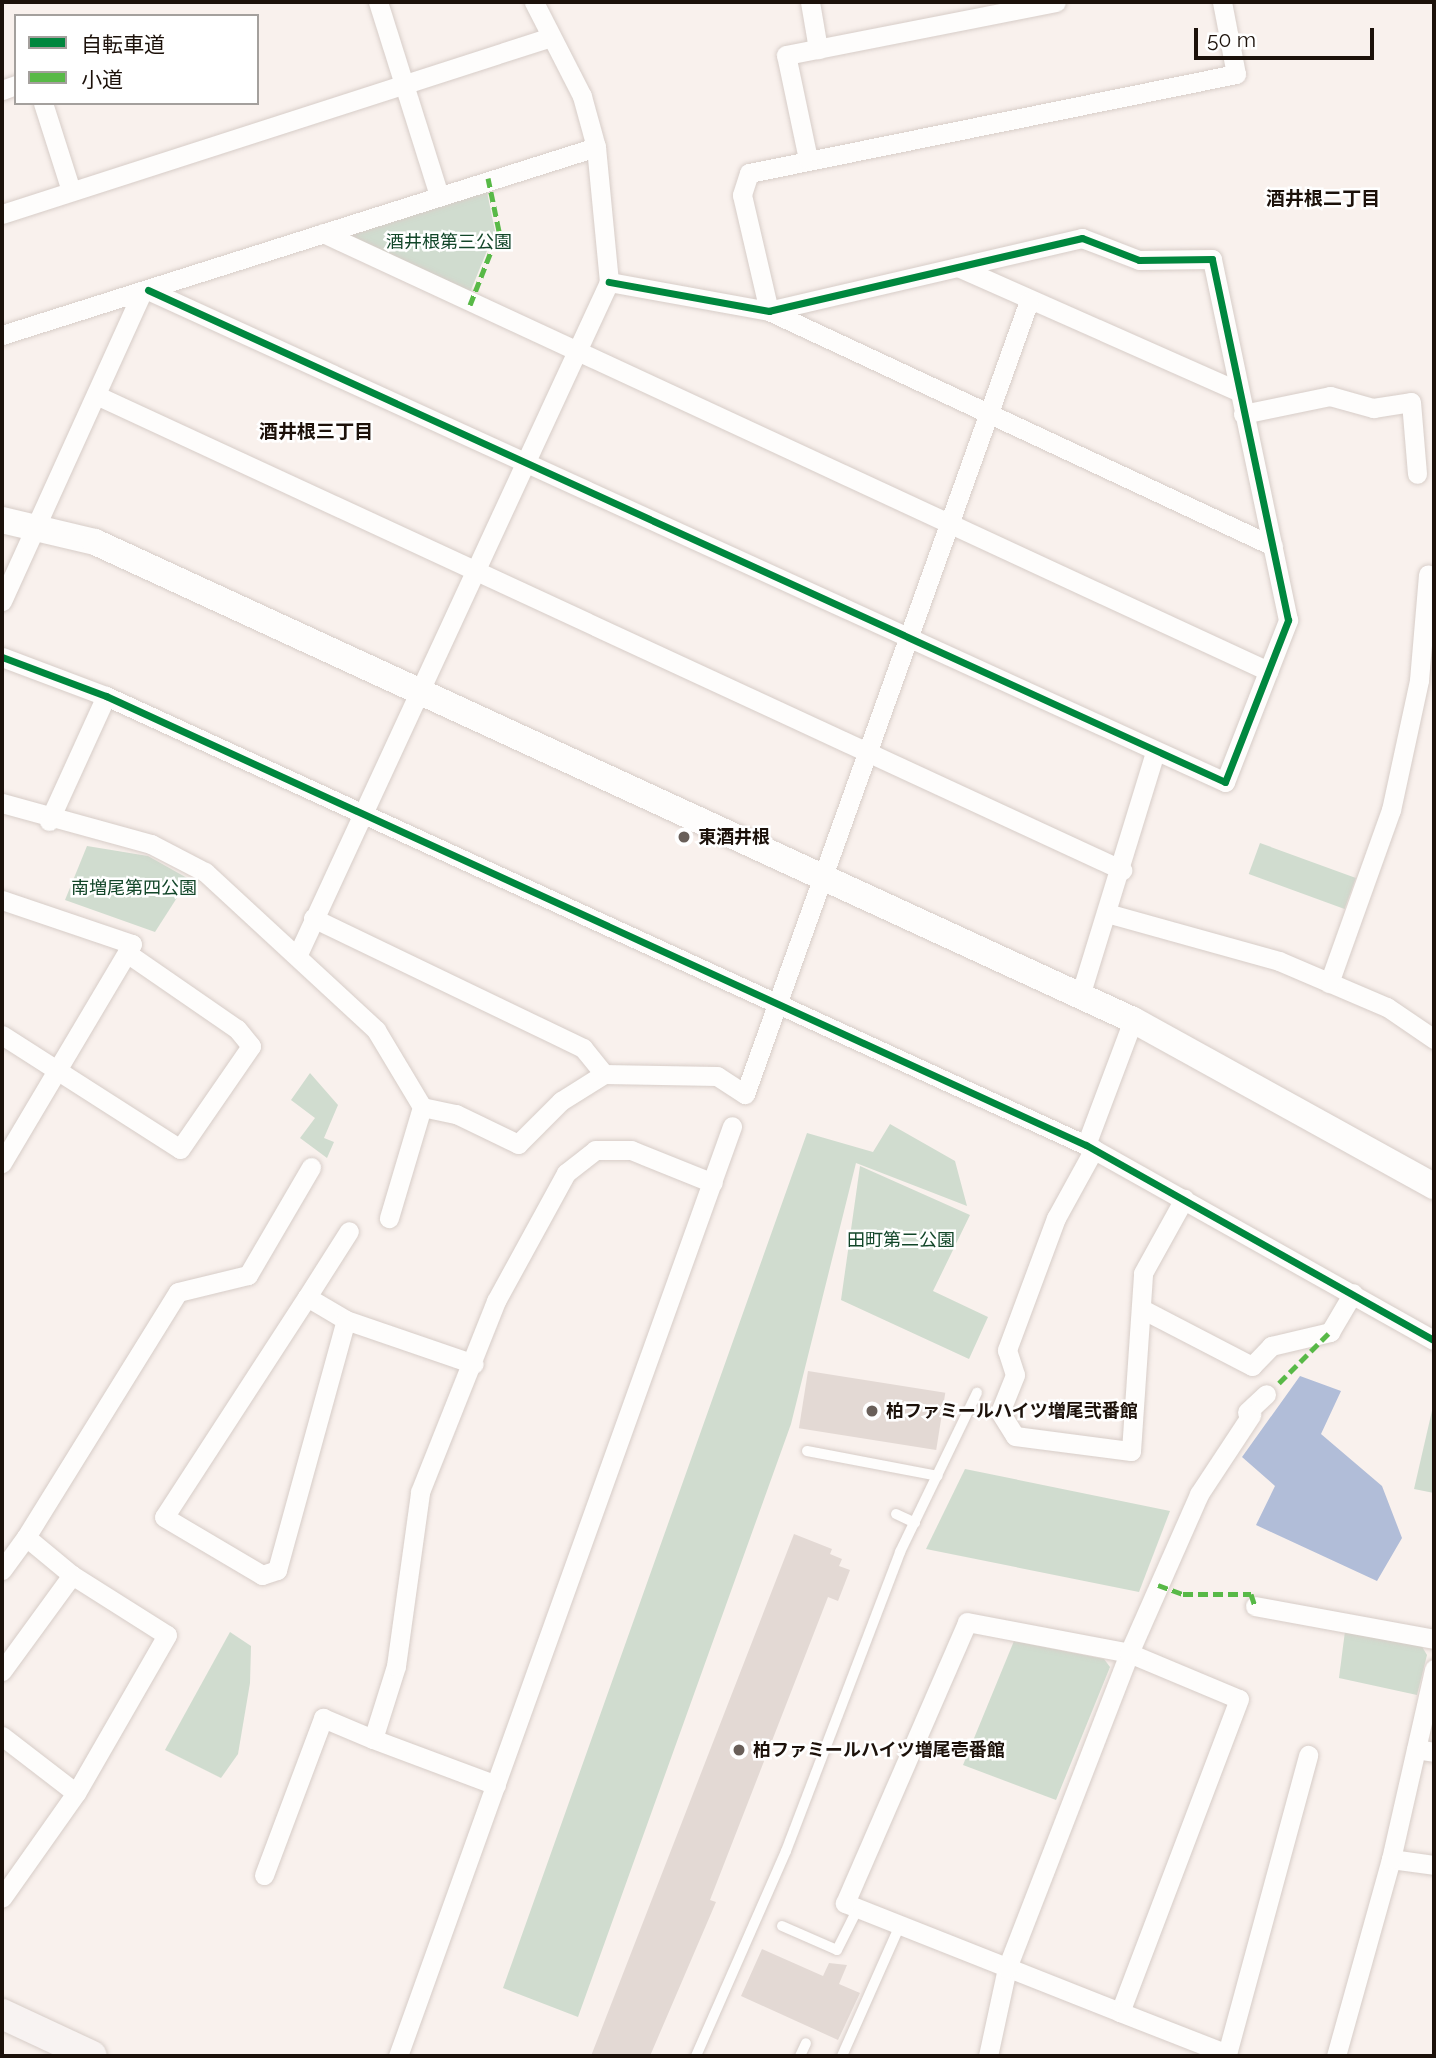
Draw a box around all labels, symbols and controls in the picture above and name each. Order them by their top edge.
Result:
legend [14,14,259,105]
scale bar [1198,14,1378,58]
text: 50 m [1207,27,1256,52]
text: 自転車道 [81,32,165,57]
text: 小道 [81,67,123,92]
district label: 酒井根二丁目 [1266,188,1380,210]
park label: 酒井根第三公園 [386,231,512,253]
district label: 酒井根三丁目 [259,421,373,443]
place label: 東酒井根 [698,826,770,848]
marker: 東酒井根 [676,829,692,845]
park label: 南増尾第四公園 [71,877,197,899]
park label: 田町第二公園 [847,1229,955,1251]
place label: 柏ファミールハイツ増尾弐番館 [886,1400,1138,1422]
marker: 柏ファミールハイツ増尾弐番館 [864,1403,880,1419]
place label: 柏ファミールハイツ増尾壱番館 [753,1739,1005,1761]
marker: 柏ファミールハイツ増尾壱番館 [731,1742,747,1758]

